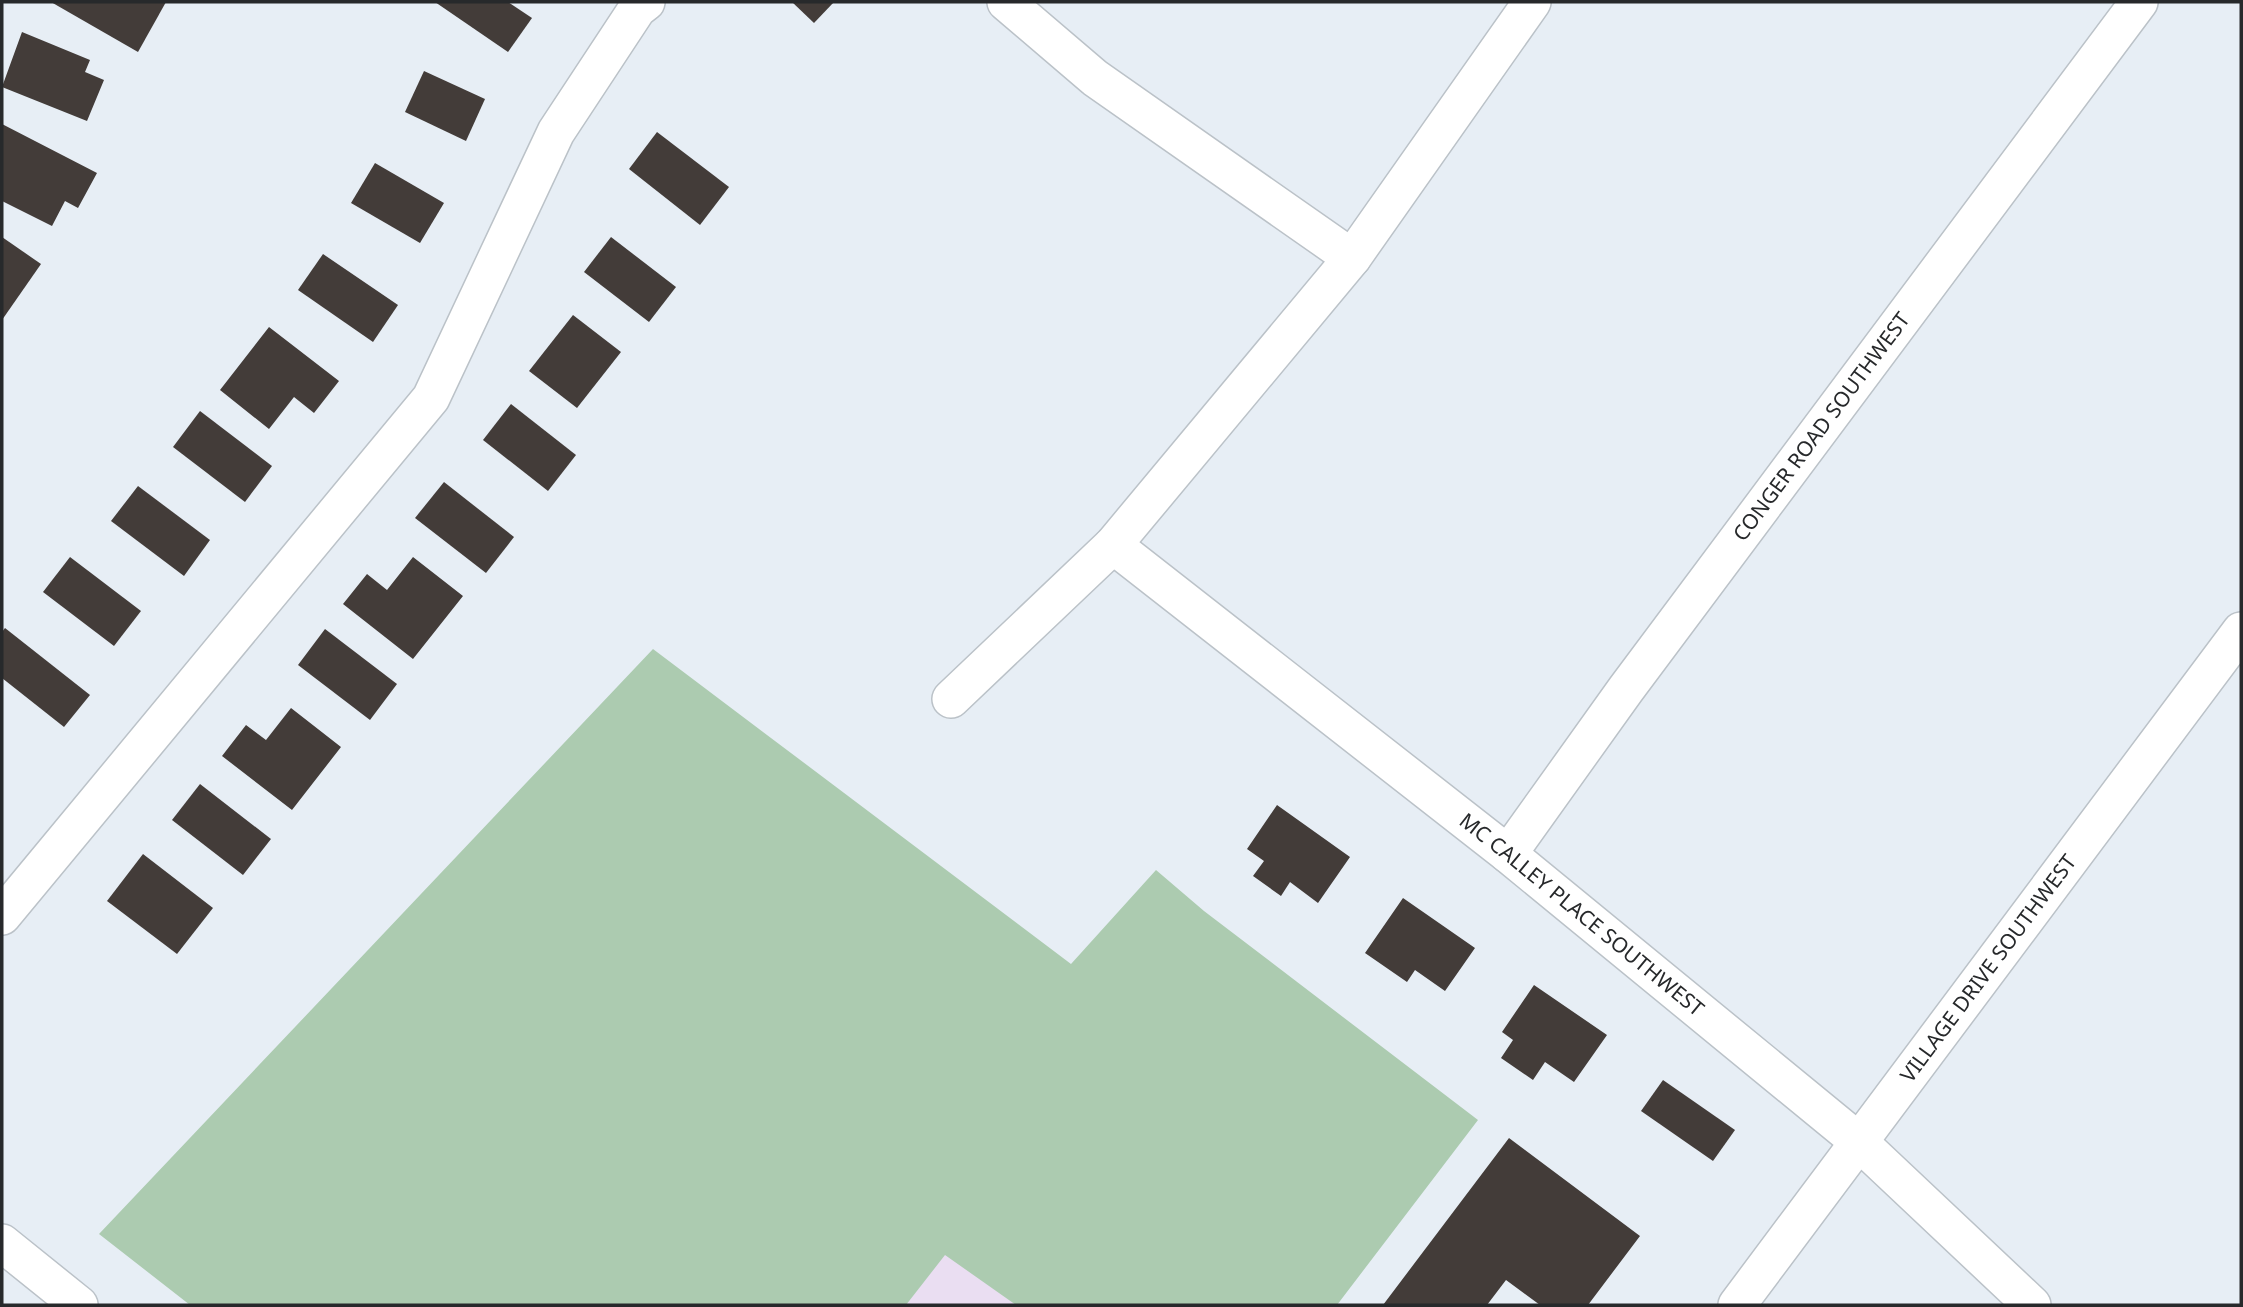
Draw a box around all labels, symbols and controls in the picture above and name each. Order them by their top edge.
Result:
street label: CONGER ROAD SOUTHWEST [1726,306,1916,546]
street label: MC CALLEY PLACE SOUTHWEST [1454,806,1711,1022]
street label: VILLAGE DRIVE SOUTHWEST [1893,848,2082,1088]

